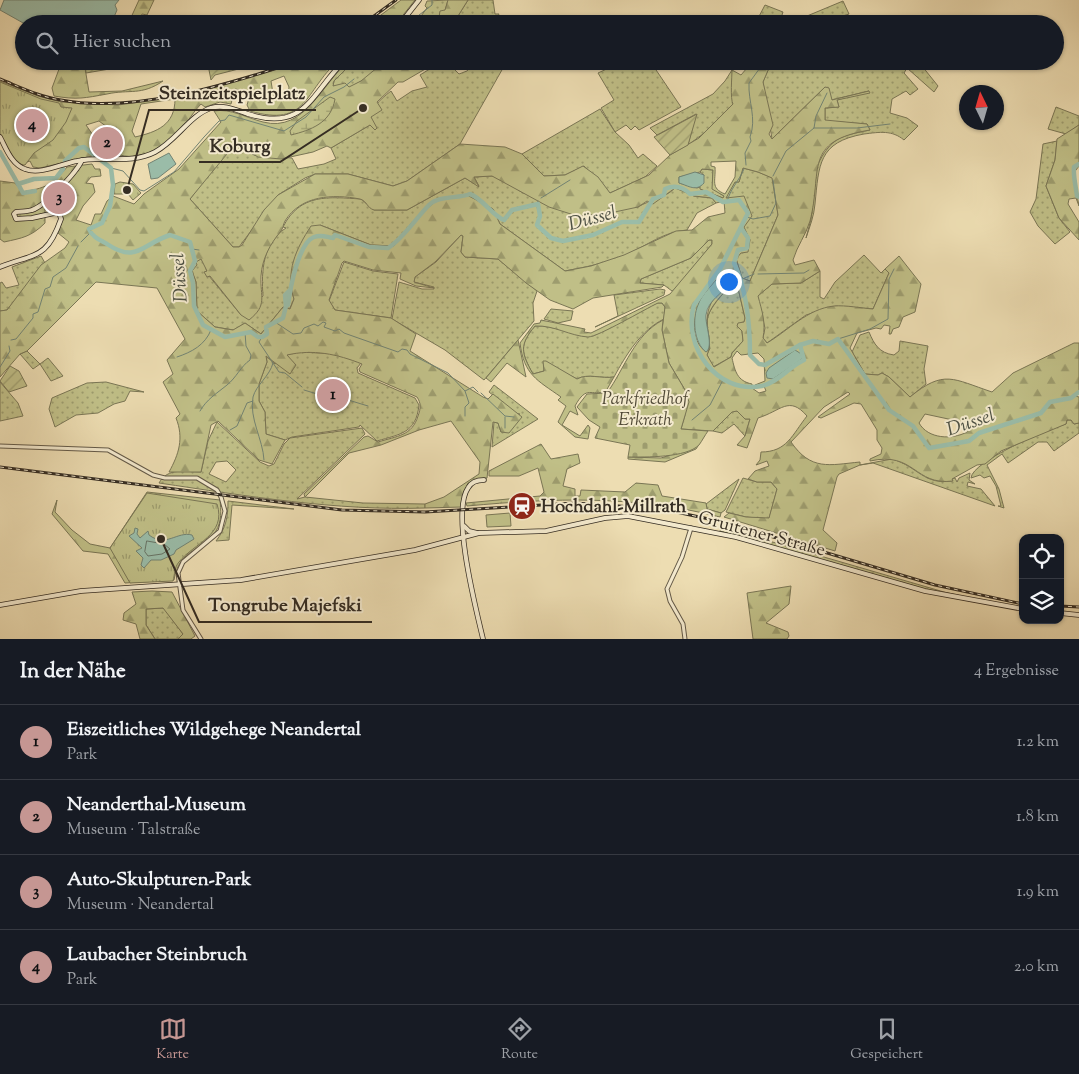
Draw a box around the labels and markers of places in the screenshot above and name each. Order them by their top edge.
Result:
callout: Steinzeitspielplatz [149,76,316,110]
pin: 4 [16,106,48,144]
pin: 2 [91,124,123,162]
callout: Koburg [199,128,280,162]
pin: 3 [43,179,75,217]
pin: 1 [317,376,349,414]
station icon: Hochdahl-Millrath [507,491,537,521]
place label: Hochdahl-Millrath [541,495,687,521]
callout: Tongrube Majefski [199,588,372,622]

